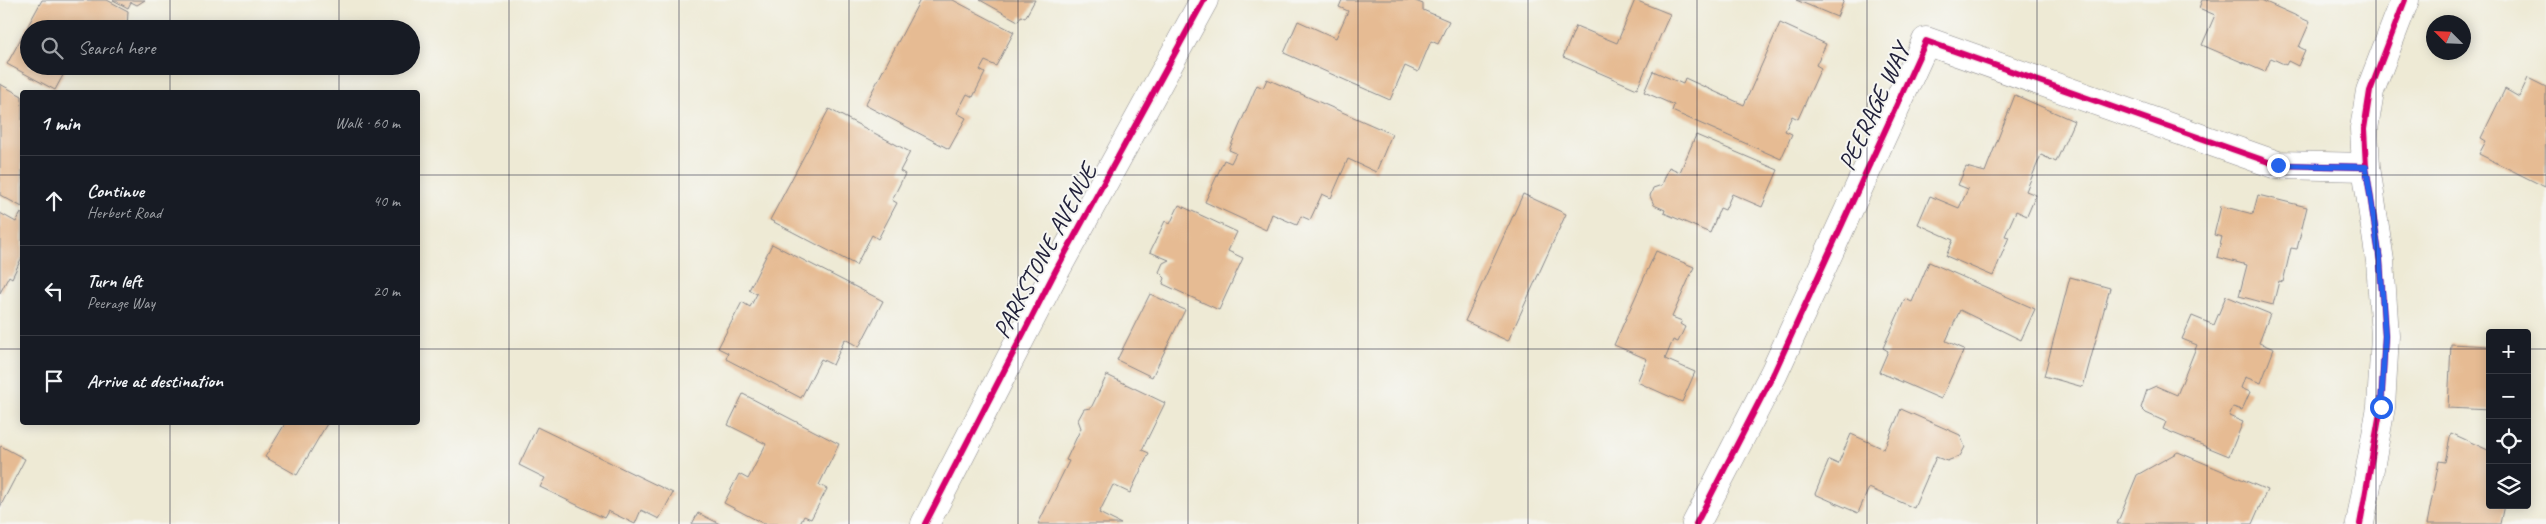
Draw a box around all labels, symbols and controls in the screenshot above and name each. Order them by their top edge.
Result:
north arrow [2426,15,2471,60]
search box [20,20,420,75]
icon: search [38,34,66,62]
street label: PEERAGE WAY [1831,35,1919,176]
text: Search here [78,36,155,60]
text: 1 min [40,110,80,136]
text: Walk · 60 m [335,113,400,133]
route end [2267,154,2290,177]
street label: PARKSTONE AVENUE [986,156,1106,344]
text: Continue [87,179,144,203]
icon: ahead [40,187,68,215]
text: 40 m [373,191,400,211]
text: Herbert Road [87,203,161,223]
text: Turn left [87,269,142,293]
icon: left [40,277,68,305]
text: 20 m [373,281,400,301]
text: Peerage Way [87,293,155,313]
map controls [2486,329,2531,509]
button: + [2486,329,2531,374]
icon: arrive [40,367,68,395]
text: Arrive at destination [87,369,223,393]
button: − [2486,374,2531,419]
route start [2370,396,2393,419]
button: locate [2486,419,2531,464]
button: layers [2486,464,2531,509]

